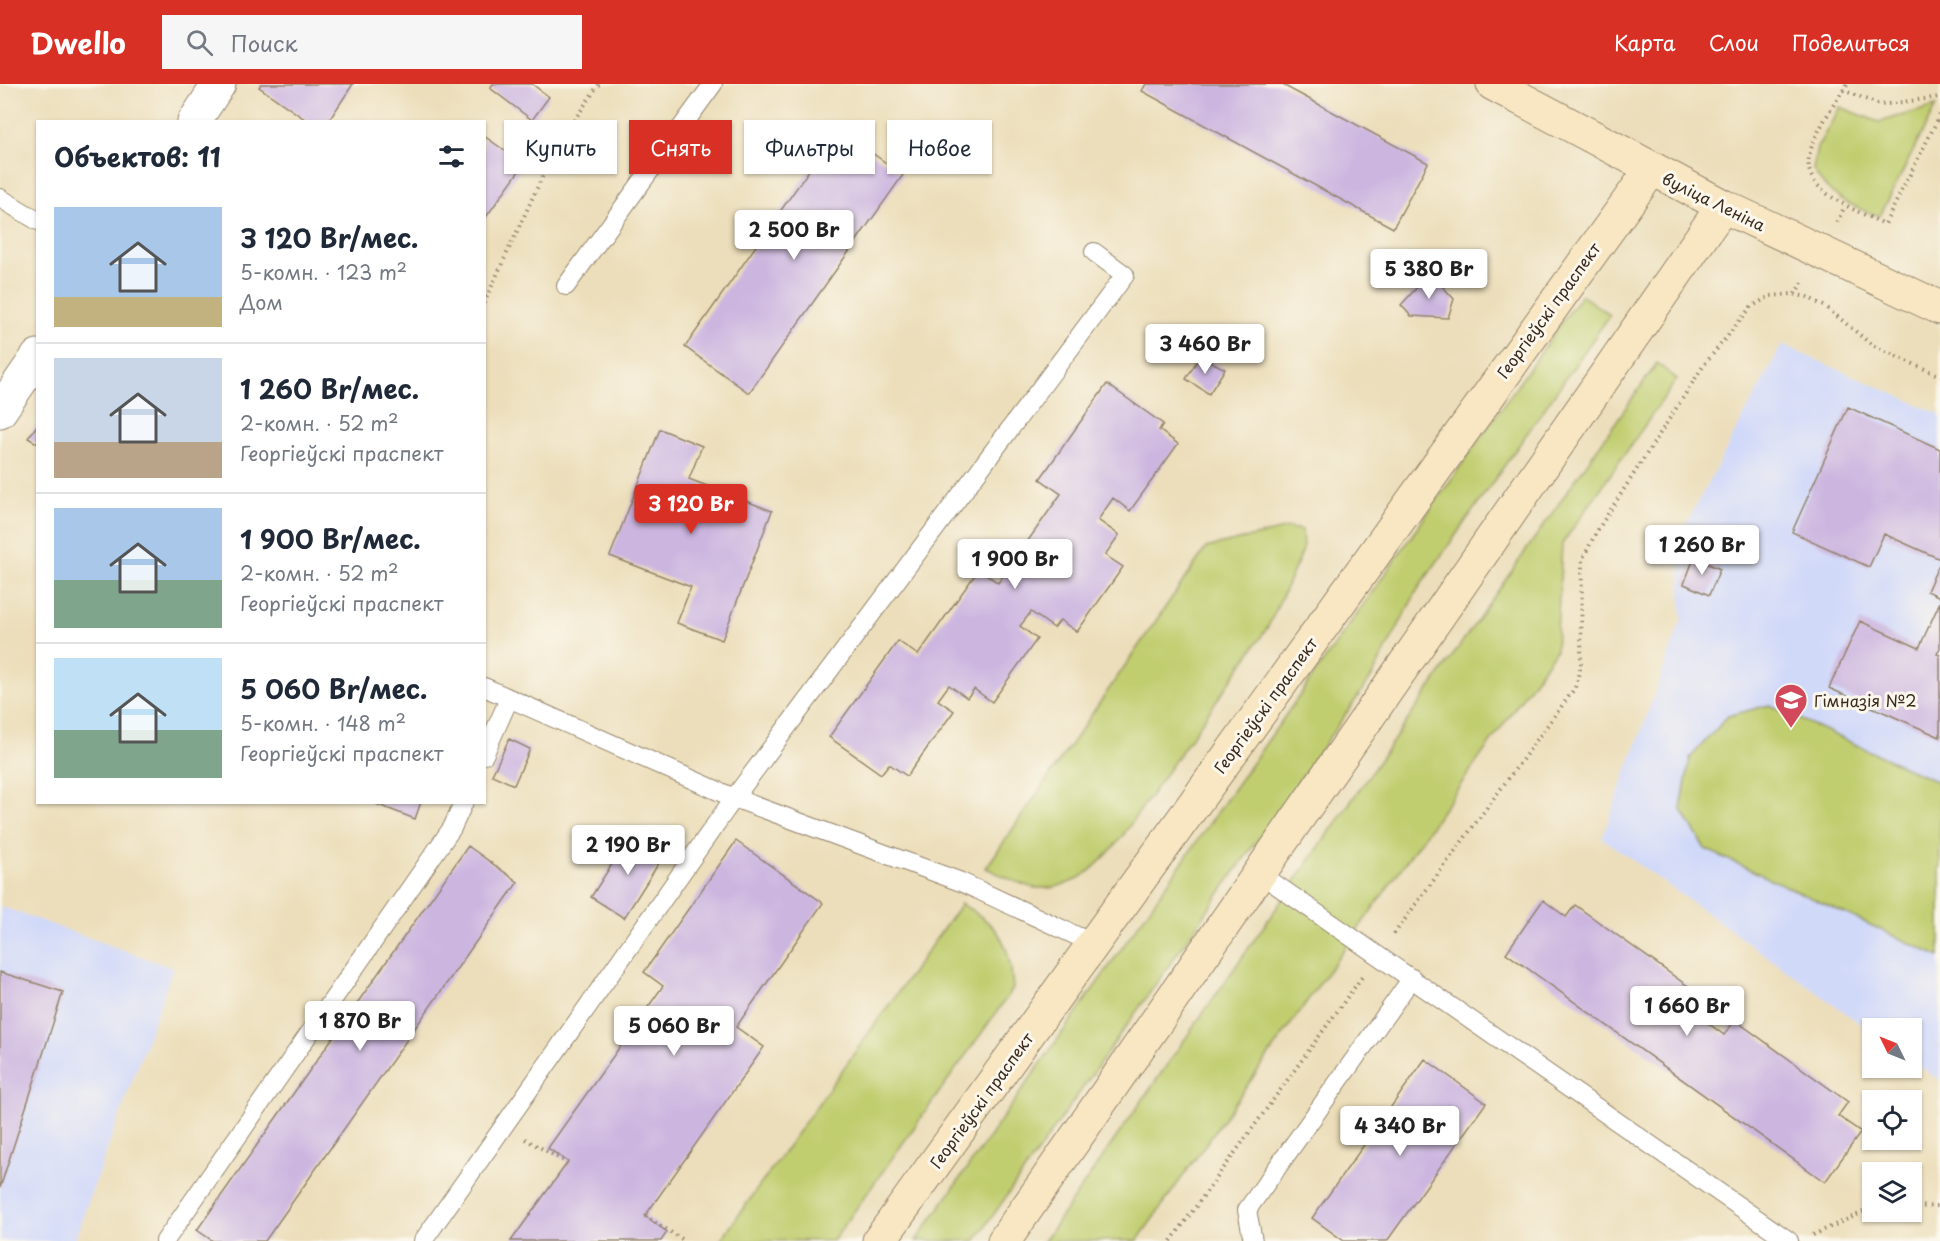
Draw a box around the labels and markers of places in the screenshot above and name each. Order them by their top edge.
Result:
pin: 2 500 Br [732,210,856,261]
pin: 5 380 Br [1367,249,1491,300]
pin: 3 460 Br [1143,324,1267,375]
pin: 3 120 Br [629,484,753,535]
pin: 1 260 Br [1640,525,1764,576]
pin: 1 900 Br [953,539,1077,590]
school or university icon: Гімназія №2 [1773,682,1809,729]
place label: Гімназія №2 [1814,688,1917,712]
pin: 2 190 Br [566,825,690,876]
pin: 1 660 Br [1625,986,1749,1037]
pin: 1 870 Br [298,1001,422,1052]
pin: 5 060 Br [612,1006,736,1057]
pin: 4 340 Br [1338,1106,1462,1157]

